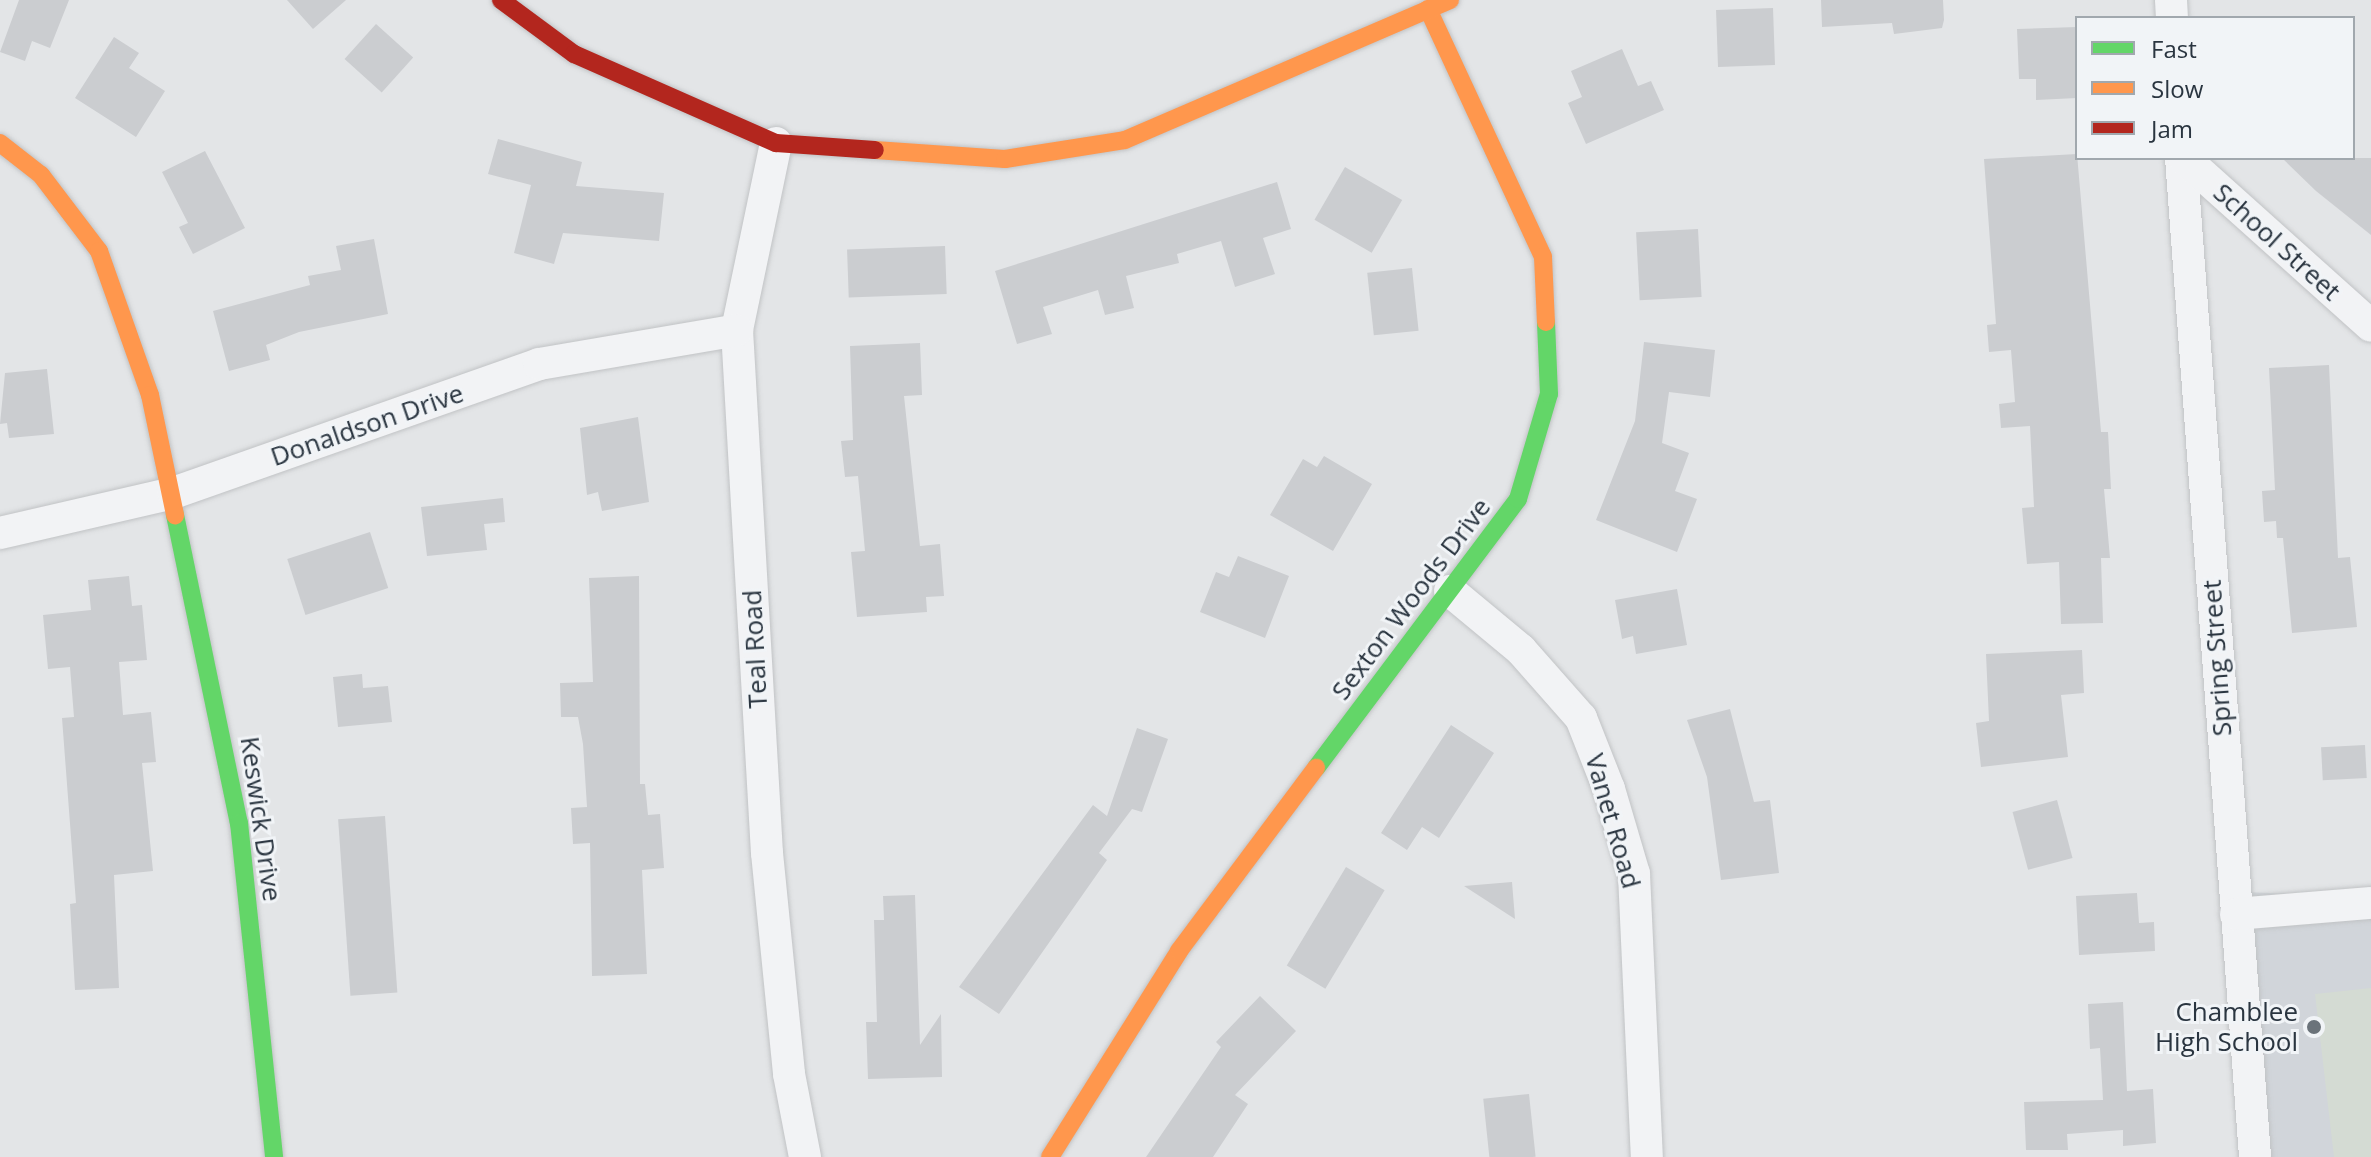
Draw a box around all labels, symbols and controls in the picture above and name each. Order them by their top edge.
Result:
legend [2075,16,2355,160]
text: Fast [2151,32,2197,65]
text: Slow [2151,72,2203,105]
text: Jam [2151,112,2193,145]
street label: School Street [2207,177,2347,307]
street label: Donaldson Drive [267,377,467,473]
street label: Sexton Woods Drive [1325,492,1497,706]
street label: Spring Street [2196,579,2238,737]
street label: Teal Road [736,589,774,709]
street label: Keswick Drive [234,735,288,903]
street label: Vanet Road [1579,750,1647,892]
place label: Chamblee High School [2155,996,2298,1058]
marker: Chamblee High School [2305,1018,2323,1036]

